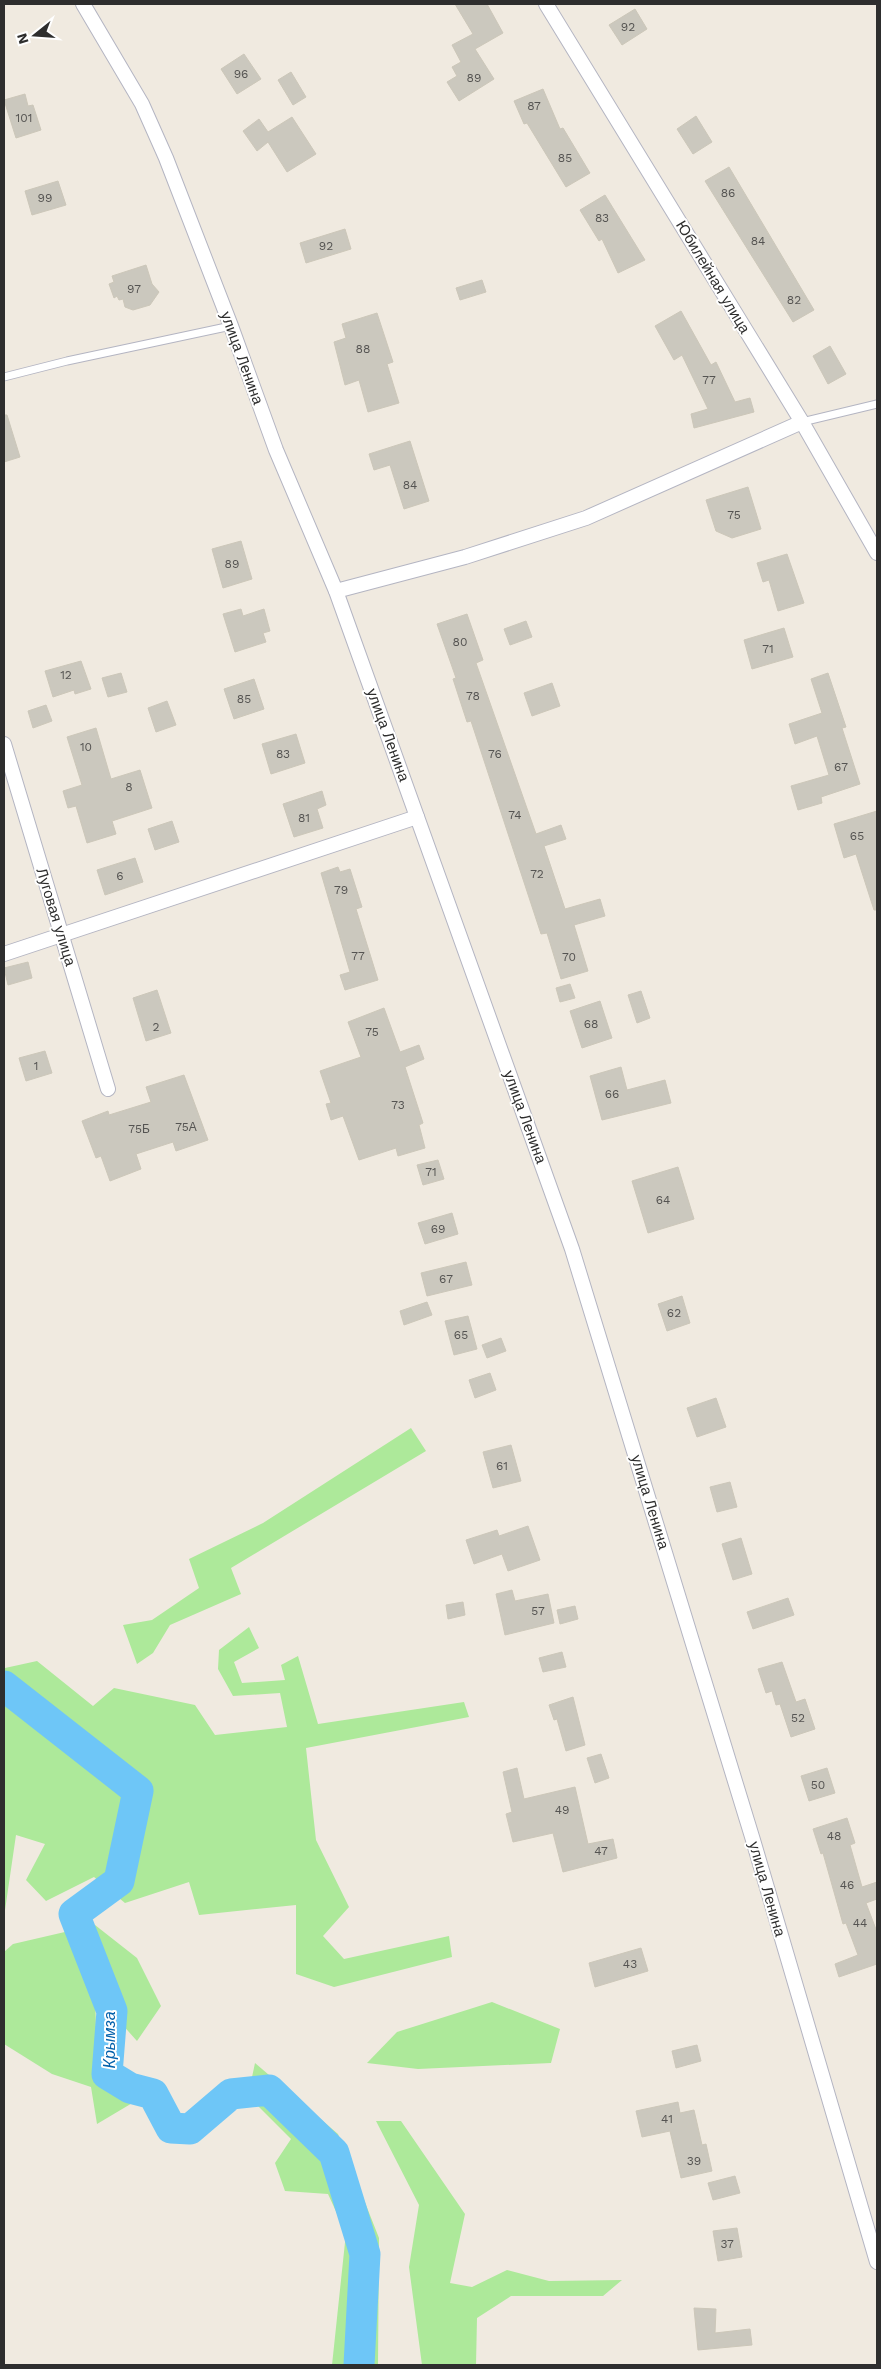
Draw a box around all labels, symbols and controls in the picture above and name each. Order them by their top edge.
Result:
north arrow [10,10,60,60]
house number: 92 [621,20,635,34]
text: N [13,32,32,46]
house number: 96 [234,67,248,81]
house number: 89 [467,71,481,85]
house number: 87 [527,99,541,113]
house number: 101 [16,111,32,125]
house number: 85 [558,151,572,165]
house number: 86 [721,186,735,200]
house number: 99 [38,191,52,205]
house number: 83 [595,211,609,225]
street label: Юбилейная улица [672,217,754,337]
house number: 84 [751,234,765,248]
house number: 92 [319,239,333,253]
house number: 97 [127,282,141,296]
house number: 82 [787,293,801,307]
street label: улица Ленина [217,309,267,408]
house number: 88 [356,342,370,356]
house number: 77 [702,373,716,387]
house number: 84 [403,478,417,492]
house number: 75 [727,508,741,522]
house number: 89 [225,557,239,571]
house number: 80 [453,635,467,649]
house number: 71 [762,642,774,656]
house number: 12 [60,668,72,682]
street label: улица Ленина [363,686,413,785]
house number: 78 [466,689,480,703]
house number: 85 [237,692,251,706]
house number: 10 [80,740,92,754]
house number: 83 [276,747,290,761]
house number: 76 [488,747,502,761]
house number: 67 [834,760,848,774]
house number: 8 [125,780,133,794]
house number: 74 [508,808,522,822]
house number: 81 [298,811,310,825]
house number: 65 [850,829,864,843]
street label: Луговая улица [33,866,80,969]
house number: 72 [530,867,544,881]
house number: 6 [116,869,124,883]
house number: 79 [334,883,348,897]
house number: 77 [351,949,365,963]
house number: 70 [562,950,576,964]
house number: 68 [584,1017,598,1031]
house number: 2 [153,1020,160,1034]
house number: 75 [365,1025,379,1039]
house number: 1 [34,1059,38,1073]
street label: улица Ленина [500,1068,550,1167]
house number: 66 [605,1087,619,1101]
house number: 73 [391,1098,405,1112]
house number: 75А [175,1120,197,1134]
house number: 75Б [128,1122,150,1136]
house number: 71 [425,1165,437,1179]
house number: 64 [656,1193,670,1207]
house number: 69 [431,1222,445,1236]
house number: 67 [439,1272,453,1286]
house number: 62 [667,1306,681,1320]
house number: 65 [454,1328,468,1342]
street label: улица Ленина [627,1453,673,1552]
house number: 61 [496,1459,508,1473]
house number: 57 [531,1604,545,1618]
house number: 52 [791,1711,805,1725]
house number: 50 [811,1778,825,1792]
house number: 49 [555,1803,569,1817]
house number: 48 [827,1829,841,1843]
street label: улица Ленина [745,1840,789,1939]
house number: 47 [594,1844,608,1858]
house number: 46 [840,1878,854,1892]
house number: 44 [853,1916,867,1930]
house number: 43 [623,1957,637,1971]
water label: Крымза [100,2011,119,2069]
house number: 41 [661,2112,673,2126]
house number: 39 [687,2154,701,2168]
house number: 37 [720,2237,734,2251]

